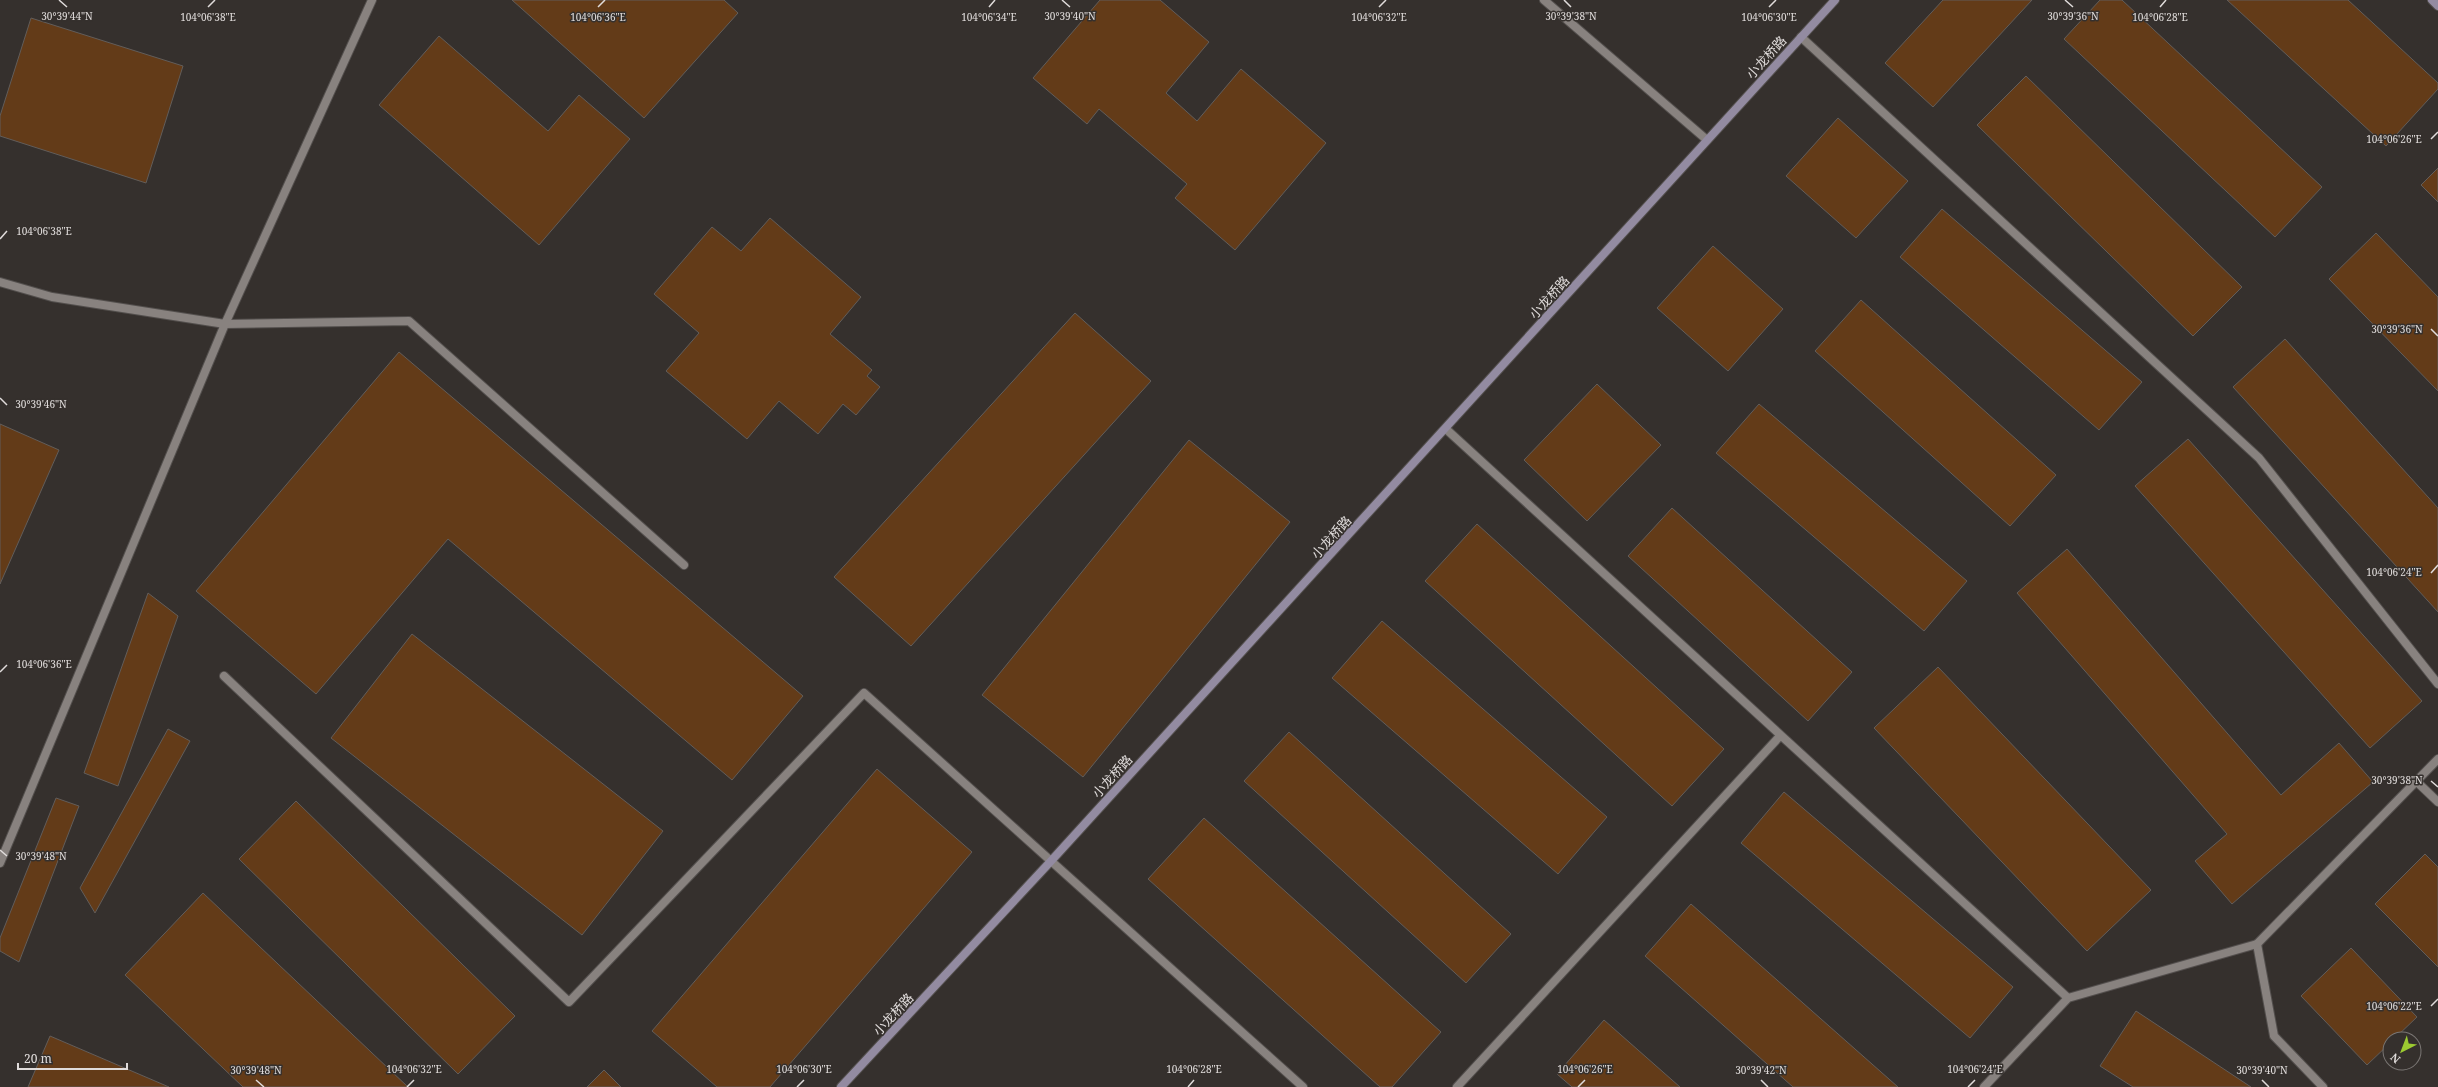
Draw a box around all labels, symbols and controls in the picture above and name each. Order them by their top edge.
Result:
text: 30°39'44"N [41,9,93,23]
text: 30°39'40"N [1044,9,1096,23]
text: 30°39'38"N [1545,9,1597,23]
text: 30°39'36"N [2047,9,2099,23]
text: 104°06'38"E [180,10,236,24]
text: 104°06'36"E [570,10,626,24]
text: 104°06'34"E [961,10,1017,24]
text: 104°06'32"E [1351,10,1407,24]
text: 104°06'30"E [1741,10,1797,24]
text: 104°06'28"E [2132,10,2188,24]
street label: 小龙桥路 [1742,32,1790,82]
text: 104°06'26"E [2366,132,2422,146]
text: 104°06'38"E [16,224,72,238]
street label: 小龙桥路 [1525,272,1573,322]
text: 30°39'36"N [2371,322,2423,336]
text: 30°39'46"N [15,397,67,411]
street label: 小龙桥路 [1307,512,1355,562]
text: 104°06'24"E [2366,565,2422,579]
text: 104°06'36"E [16,657,72,671]
street label: 小龙桥路 [1088,751,1136,801]
text: 30°39'38"N [2371,773,2423,787]
text: 30°39'48"N [15,849,67,863]
street label: 小龙桥路 [869,989,917,1039]
text: 104°06'22"E [2366,999,2422,1013]
north arrow [2382,1031,2422,1071]
scale bar [18,1045,127,1071]
text: 20 m [24,1050,52,1067]
text: N [2386,1050,2403,1067]
text: 104°06'32"E [386,1062,442,1076]
text: 104°06'30"E [776,1062,832,1076]
text: 104°06'28"E [1166,1062,1222,1076]
text: 104°06'26"E [1557,1062,1613,1076]
text: 104°06'24"E [1947,1062,2003,1076]
text: 30°39'48"N [230,1063,282,1077]
text: 30°39'42"N [1735,1063,1787,1077]
text: 30°39'40"N [2236,1063,2288,1077]

